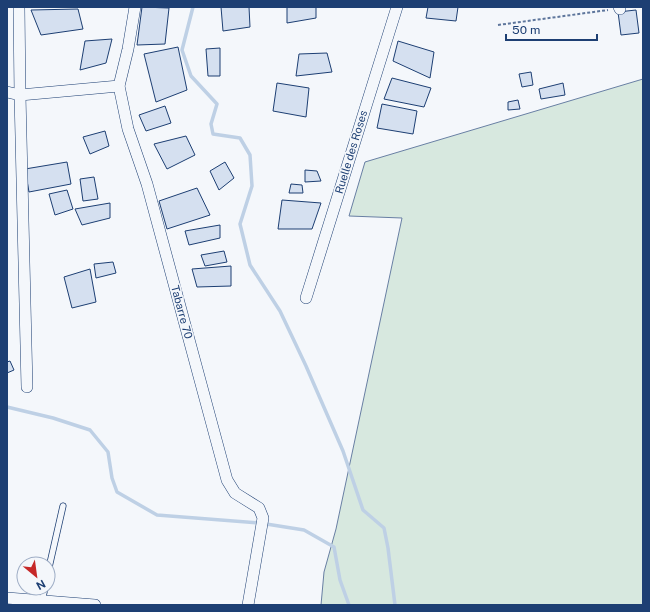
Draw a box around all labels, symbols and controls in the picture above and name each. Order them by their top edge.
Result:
scale bar [506,16,597,42]
text: 50 m [512,23,540,37]
street label: Ruelle des Roses [333,108,370,195]
street label: Tabarre 70 [169,284,195,340]
north arrow [16,556,56,596]
text: N [34,577,48,592]

